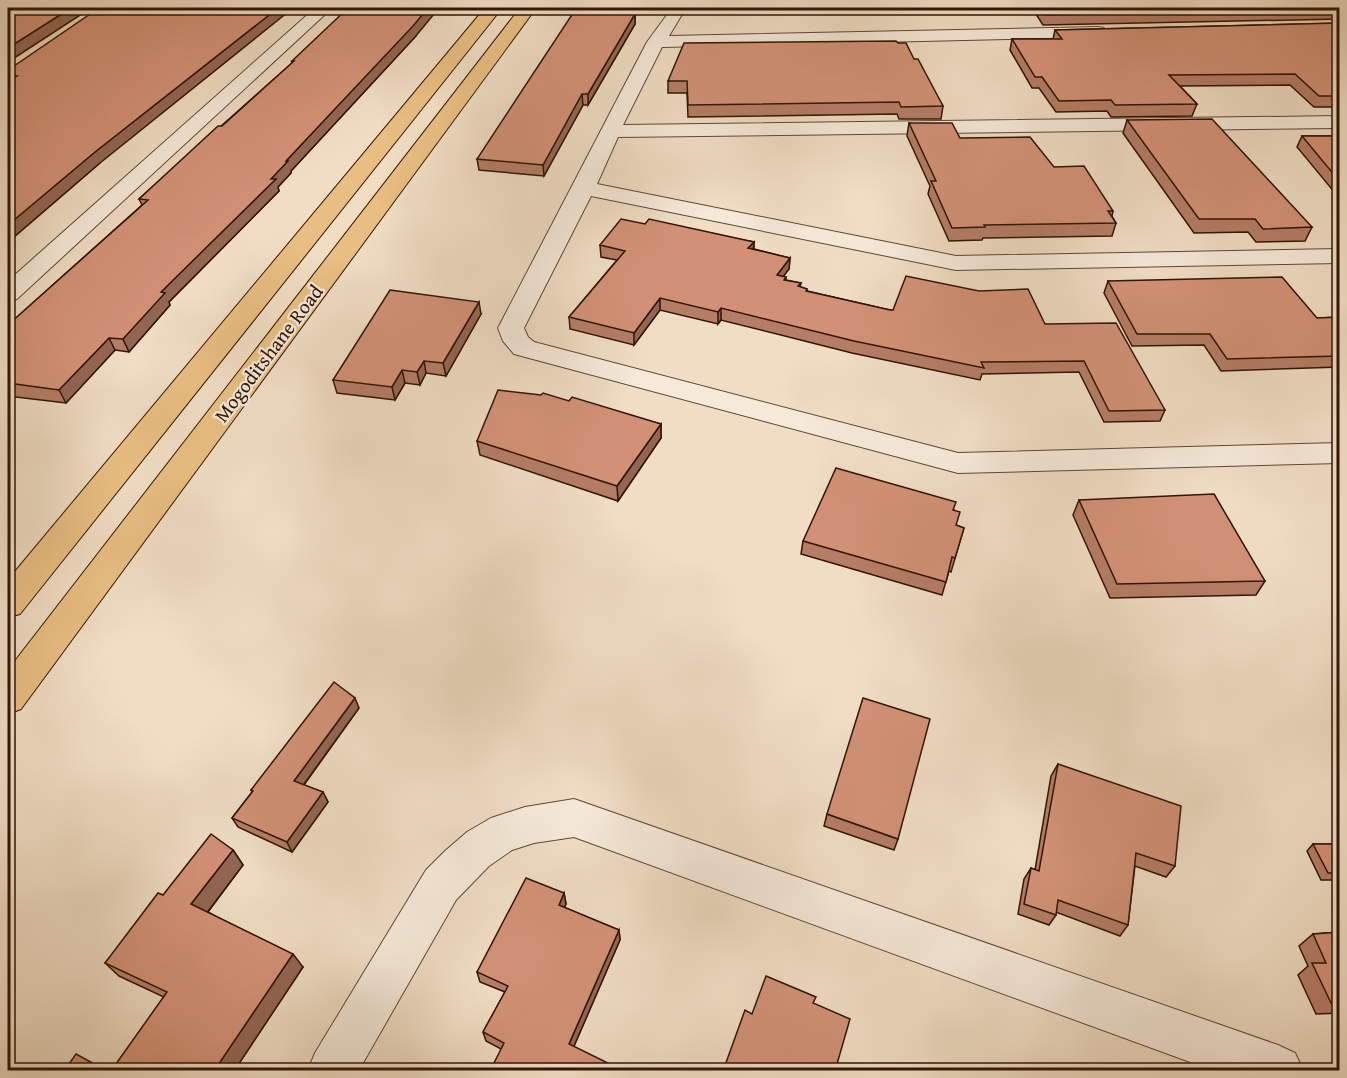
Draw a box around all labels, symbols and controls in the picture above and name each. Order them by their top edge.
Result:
street label: Mogoditshane Road [207,278,330,428]

